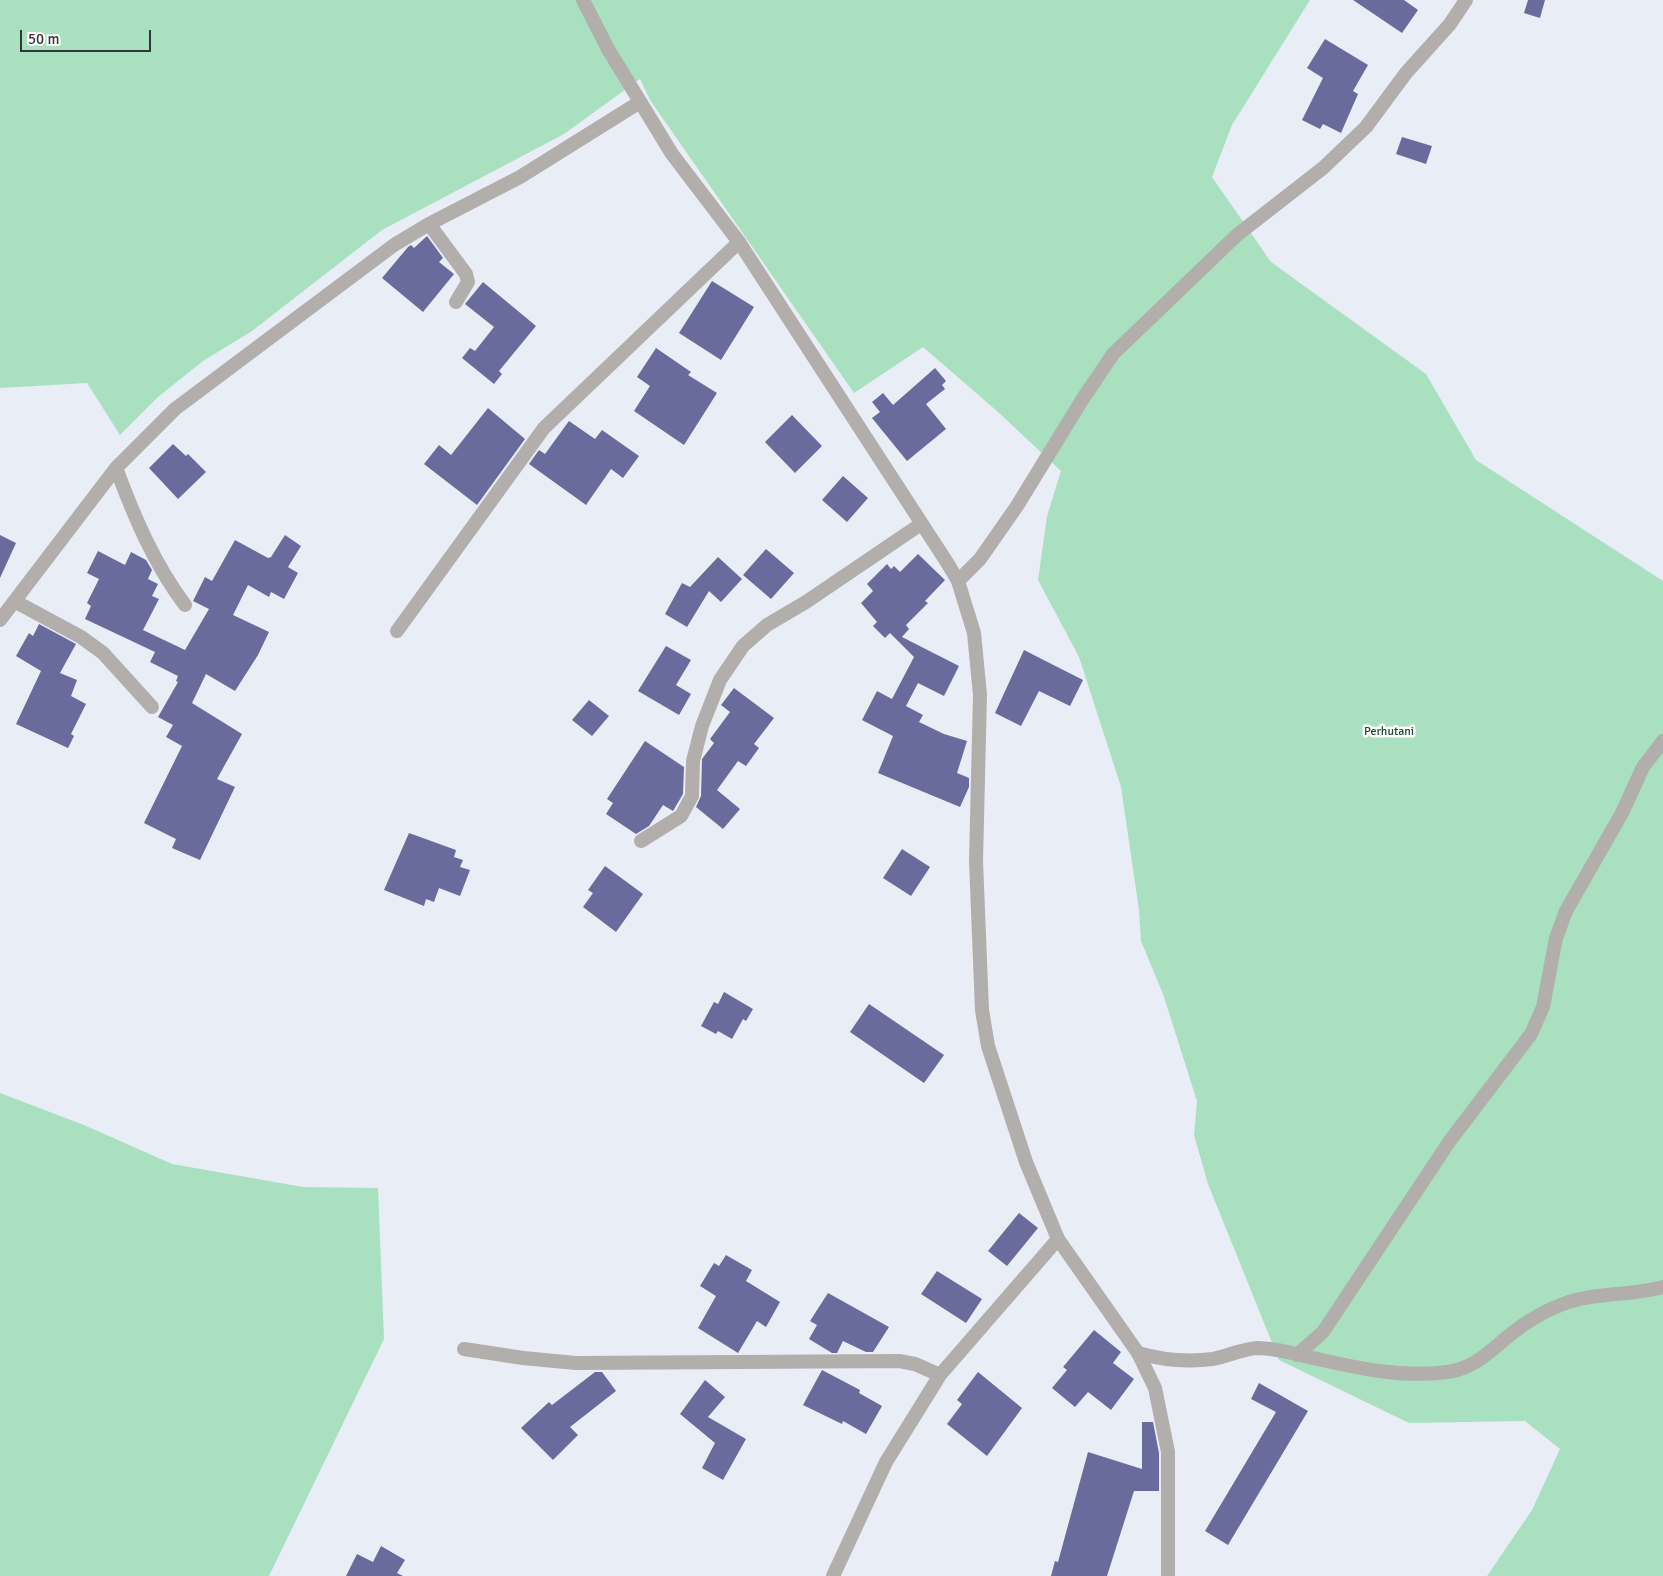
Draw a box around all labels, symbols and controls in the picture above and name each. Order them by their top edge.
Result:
scale bar [22,20,154,52]
text: 50 m [28,30,59,48]
park label: Perhutani [1364,725,1414,739]

